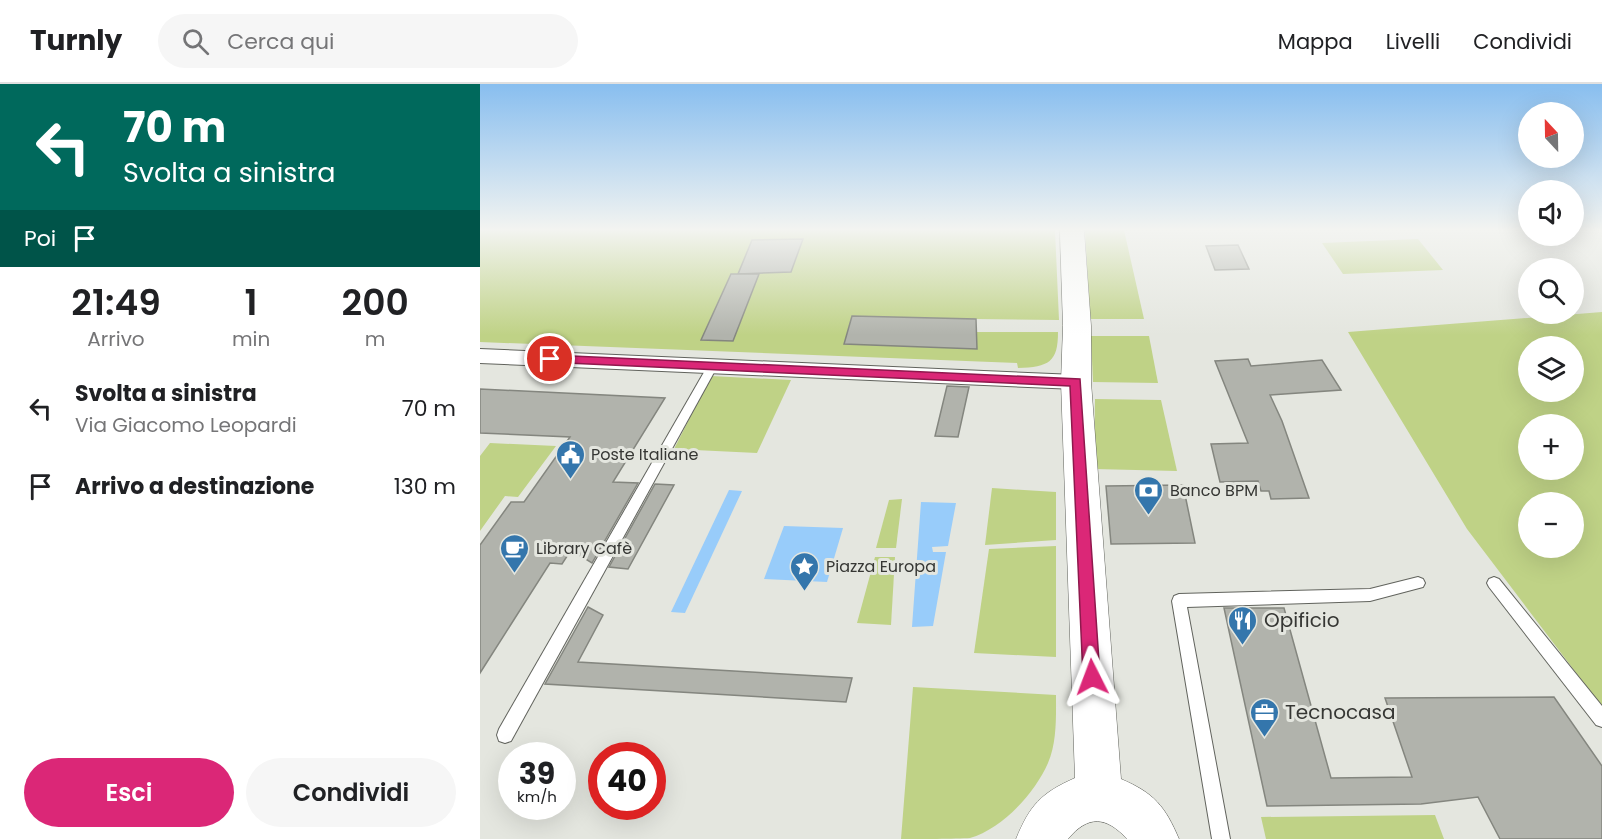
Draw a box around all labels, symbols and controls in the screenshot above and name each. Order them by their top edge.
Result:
search box [158,14,578,68]
text: Turnly [30,21,122,60]
icon: search [179,25,212,58]
text: Cerca qui [227,26,335,57]
text: Mappa [1278,27,1353,56]
text: Livelli [1386,27,1440,56]
text: Condividi [1473,27,1572,56]
text: 70 m [123,98,226,157]
north arrow [1518,102,1584,168]
map controls [1518,102,1584,558]
icon: left [24,108,102,186]
text: Svolta a sinistra [123,154,336,191]
button: sound [1518,180,1584,246]
icon: arrive [68,222,101,255]
text: Poi [24,223,56,254]
button: search [1518,258,1584,324]
text: 21:49 [71,277,161,328]
text: 1 [245,277,258,328]
text: 200 [342,277,409,328]
text: Arrivo [87,325,145,353]
text: min [232,325,270,353]
text: m [365,325,385,353]
pin [524,333,575,384]
button: layers [1518,336,1584,402]
icon: arrive [533,342,566,375]
text: Svolta a sinistra [75,378,257,409]
icon: left [24,392,57,425]
text: 70 m [402,393,456,424]
text: Via Giacomo Leopardi [75,411,297,439]
button: + [1518,414,1584,480]
public building icon: Poste Italiane [554,438,586,480]
place label: Poste Italiane [591,443,698,466]
icon: arrive [24,470,57,503]
text: Arrivo a destinazione [75,471,314,502]
text: 130 m [394,471,456,502]
bank icon: Banco BPM [1133,474,1165,516]
place label: Banco BPM [1170,479,1258,502]
button: − [1518,492,1584,558]
cafe icon: Library Cafè [499,532,531,574]
place label: Library Cafè [536,537,632,560]
place icon: Piazza Europa [789,550,821,592]
place label: Piazza Europa [826,555,936,578]
restaurant icon: Opificio [1227,604,1259,646]
place label: Opificio [1264,606,1340,634]
position arrow [1060,645,1124,709]
office icon: Tecnocasa [1248,696,1280,738]
place label: Tecnocasa [1285,698,1396,726]
speed limit sign: 40 [588,742,666,820]
text: 39 [519,752,555,795]
button: Esci [24,758,234,827]
button: Condividi [246,758,456,827]
text: km/h [517,786,557,807]

